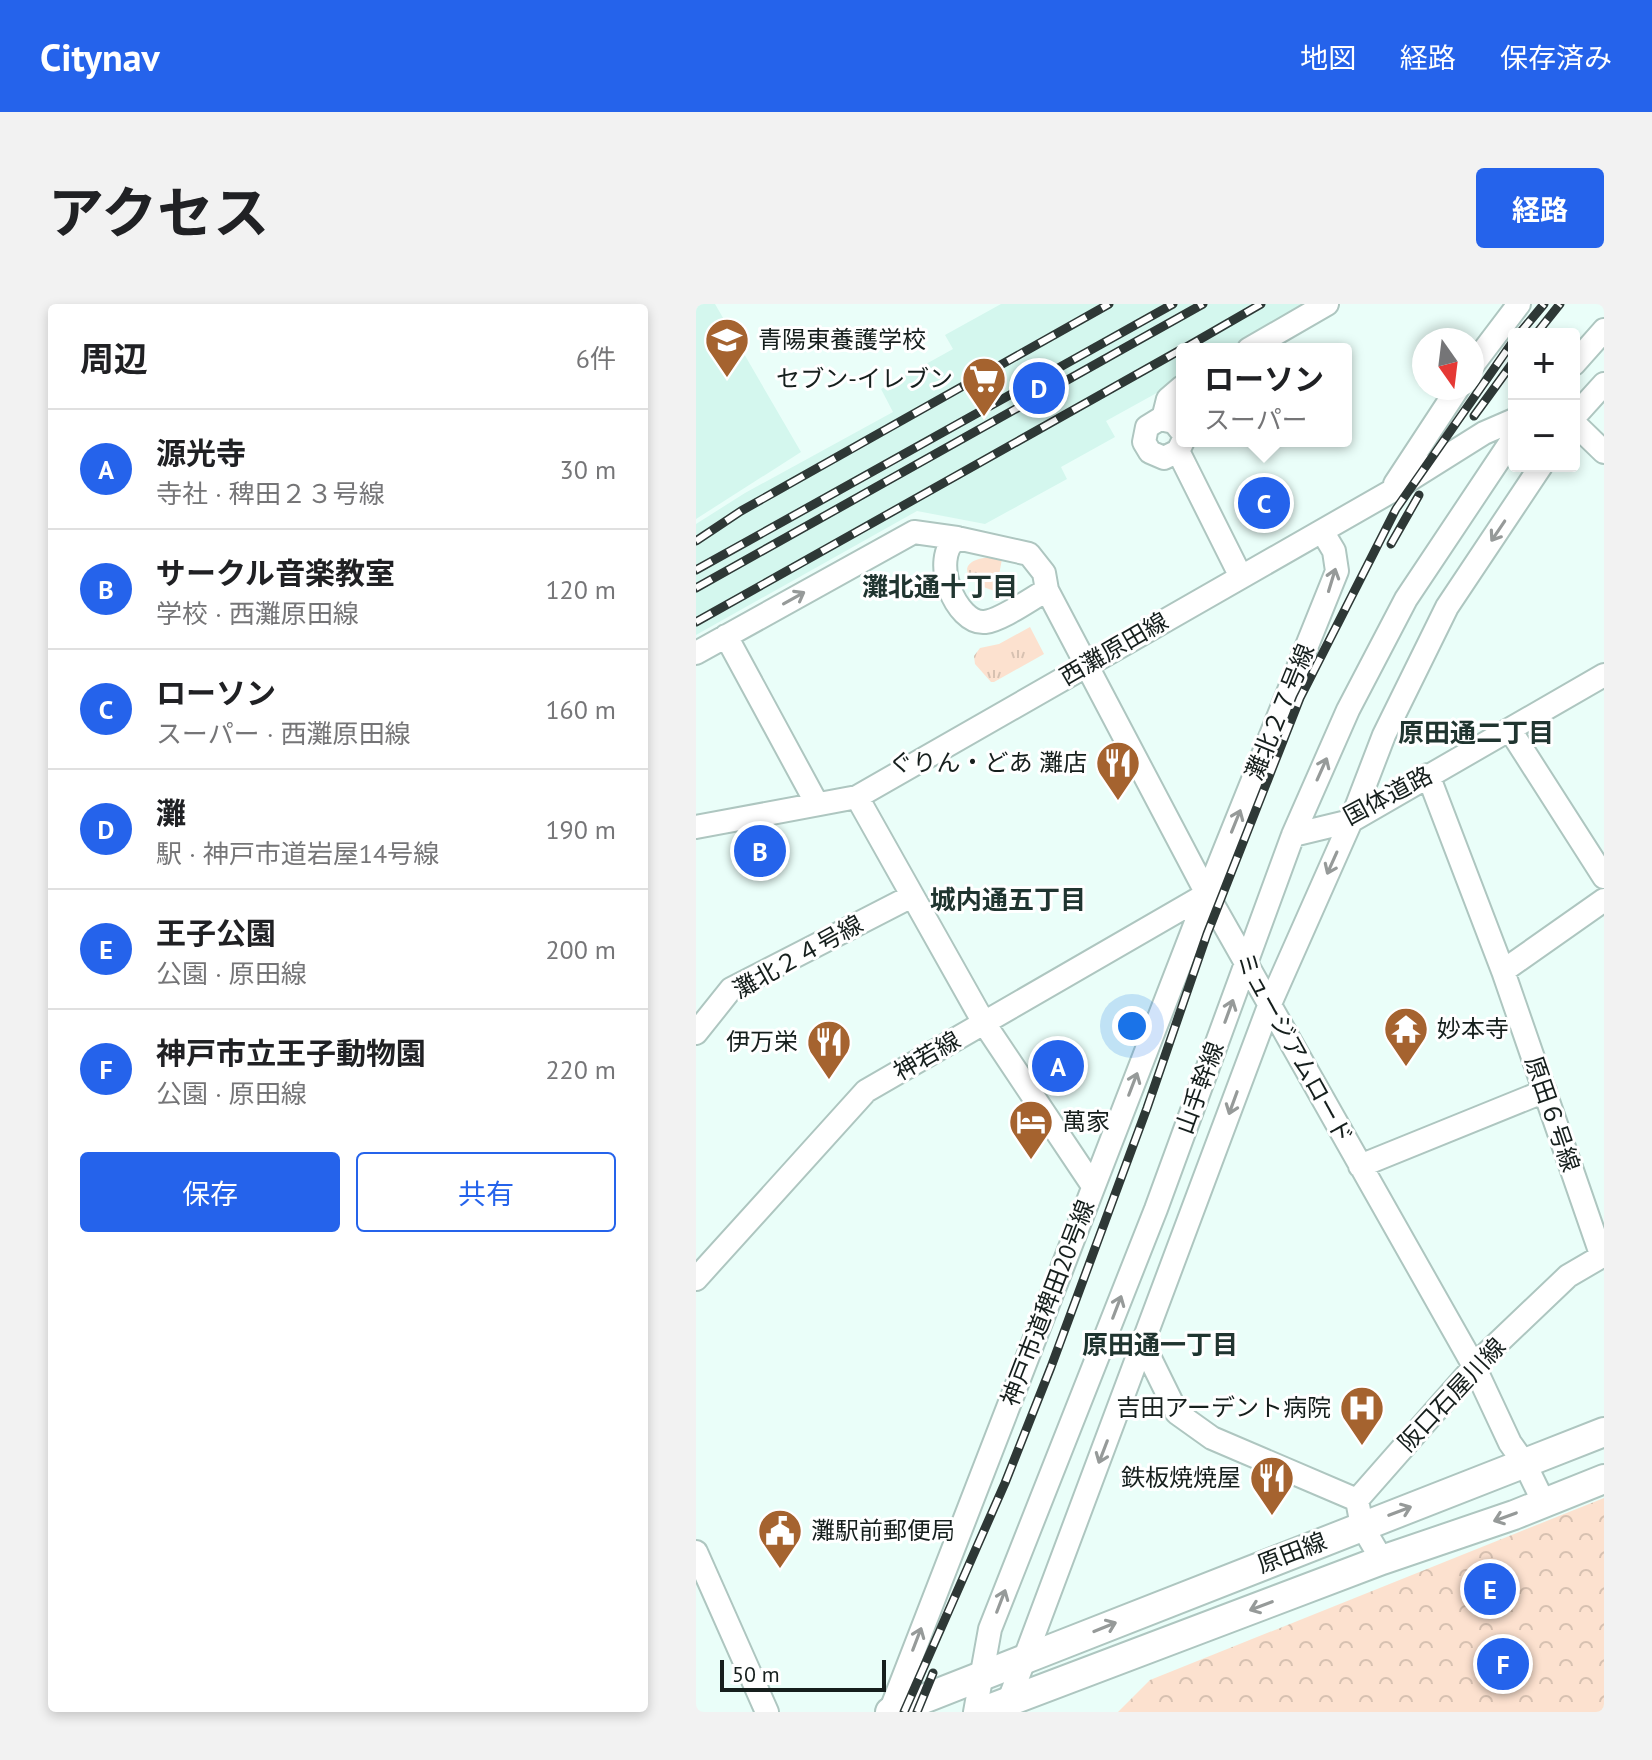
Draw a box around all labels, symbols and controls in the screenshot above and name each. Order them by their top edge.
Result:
text: Citynav [40,32,160,81]
text: 地図 [1300,39,1356,76]
text: 経路 [1400,39,1456,76]
text: 保存済み [1500,39,1612,76]
button: 経路 [1476,168,1604,248]
text: アクセス [48,176,269,248]
school or university icon: 青陽東養護学校 [703,316,751,379]
place label: 青陽東養護学校 [758,324,926,355]
north arrow [1412,328,1484,400]
map controls [1508,328,1580,472]
button: + [1508,328,1580,400]
text: 周辺 [80,336,148,380]
text: 6件 [576,342,616,375]
popup [1176,343,1352,447]
supermarket icon: セブン-イレブン [960,355,1008,418]
pin: D [1013,358,1065,418]
text: ローソン [1204,359,1324,398]
place label: セブン-イレブン [776,363,953,394]
button: − [1508,400,1580,472]
text: スーパー [1204,403,1308,436]
text: 源光寺 [156,433,246,472]
text: A [98,453,114,486]
text: 30 m [560,453,616,486]
pin: C [1238,473,1290,533]
text: 寺社 · 稗田２３号線 [156,477,385,510]
one-way arrow [1489,519,1505,542]
text: サークル音楽教室 [156,553,395,592]
one-way arrow [1326,568,1340,593]
district label: 灘北通十丁目 [862,570,1018,603]
text: B [98,573,114,606]
text: 120 m [545,573,616,606]
one-way arrow [782,590,805,606]
text: 学校 · 西灘原田線 [156,597,359,630]
street label: 西灘原田線 [1054,605,1173,692]
street label: 灘北２７号線 [1238,639,1321,784]
text: ローソン [156,673,276,712]
text: C [99,693,113,726]
text: 160 m [545,693,616,726]
district label: 原田通二丁目 [1398,716,1554,749]
text: スーパー · 西灘原田線 [156,717,411,750]
restaurant icon: ぐりん・どあ 灘店 [1094,739,1142,802]
place label: ぐりん・どあ 灘店 [889,747,1087,778]
one-way arrow [1316,757,1331,781]
street label: 国体道路 [1338,759,1437,832]
text: 灘 [156,793,186,832]
one-way arrow [1230,809,1245,834]
text: D [98,813,114,846]
text: 190 m [545,813,616,846]
pin: B [734,821,786,881]
text: 駅 · 神戸市道岩屋14号線 [156,837,439,870]
one-way arrow [1324,850,1339,875]
district label: 城内通五丁目 [930,883,1086,916]
street label: 灘北２４号線 [727,908,868,1005]
text: 王子公園 [156,913,276,952]
text: E [99,933,113,966]
text: 200 m [545,933,616,966]
street label: ミュージアムロード [1229,947,1360,1149]
text: 公園 · 原田線 [156,957,307,990]
one-way arrow [1223,999,1237,1024]
temple icon: 妙本寺 [1382,1005,1430,1068]
your location [1112,1006,1152,1046]
place label: 妙本寺 [1437,1013,1509,1044]
restaurant icon: 伊万栄 [805,1018,853,1081]
street label: 神若線 [888,1024,966,1087]
place label: 伊万栄 [726,1026,798,1057]
text: 神戸市立王子動物園 [156,1033,426,1072]
pin: A [1032,1036,1084,1096]
street label: 山手幹線 [1169,1037,1231,1138]
street label: 原田６号線 [1518,1052,1587,1176]
text: F [99,1053,113,1086]
text: 220 m [545,1053,616,1086]
one-way arrow [1127,1072,1141,1096]
text: 公園 · 原田線 [156,1077,307,1110]
one-way arrow [1225,1090,1239,1115]
hotel icon: 萬家 [1007,1098,1055,1161]
place label: 萬家 [1062,1106,1110,1137]
button: 保存 [80,1152,340,1232]
button: 共有 [356,1152,616,1232]
street label: 神戸市道稗田20号線 [994,1195,1101,1410]
one-way arrow [1111,1295,1125,1320]
district label: 原田通一丁目 [1082,1328,1238,1361]
street label: 阪口石屋川線 [1391,1331,1512,1458]
hospital icon: 吉田アーデント病院 [1338,1384,1386,1447]
place label: 吉田アーデント病院 [1116,1392,1331,1423]
one-way arrow [1094,1439,1109,1464]
restaurant icon: 鉄板焼焼屋 [1248,1454,1296,1517]
place label: 鉄板焼焼屋 [1121,1462,1241,1493]
one-way arrow [1387,1503,1411,1517]
public building icon: 灘駅前郵便局 [756,1507,804,1570]
one-way arrow [1493,1511,1518,1526]
place label: 灘駅前郵便局 [811,1515,955,1546]
street label: 原田線 [1253,1525,1331,1580]
pin: E [1464,1559,1516,1619]
one-way arrow [995,1589,1009,1614]
one-way arrow [1249,1600,1274,1614]
one-way arrow [1092,1618,1117,1633]
one-way arrow [911,1627,925,1652]
pin: F [1477,1634,1529,1694]
scale bar [720,1656,886,1692]
text: 50 m [732,1660,780,1688]

